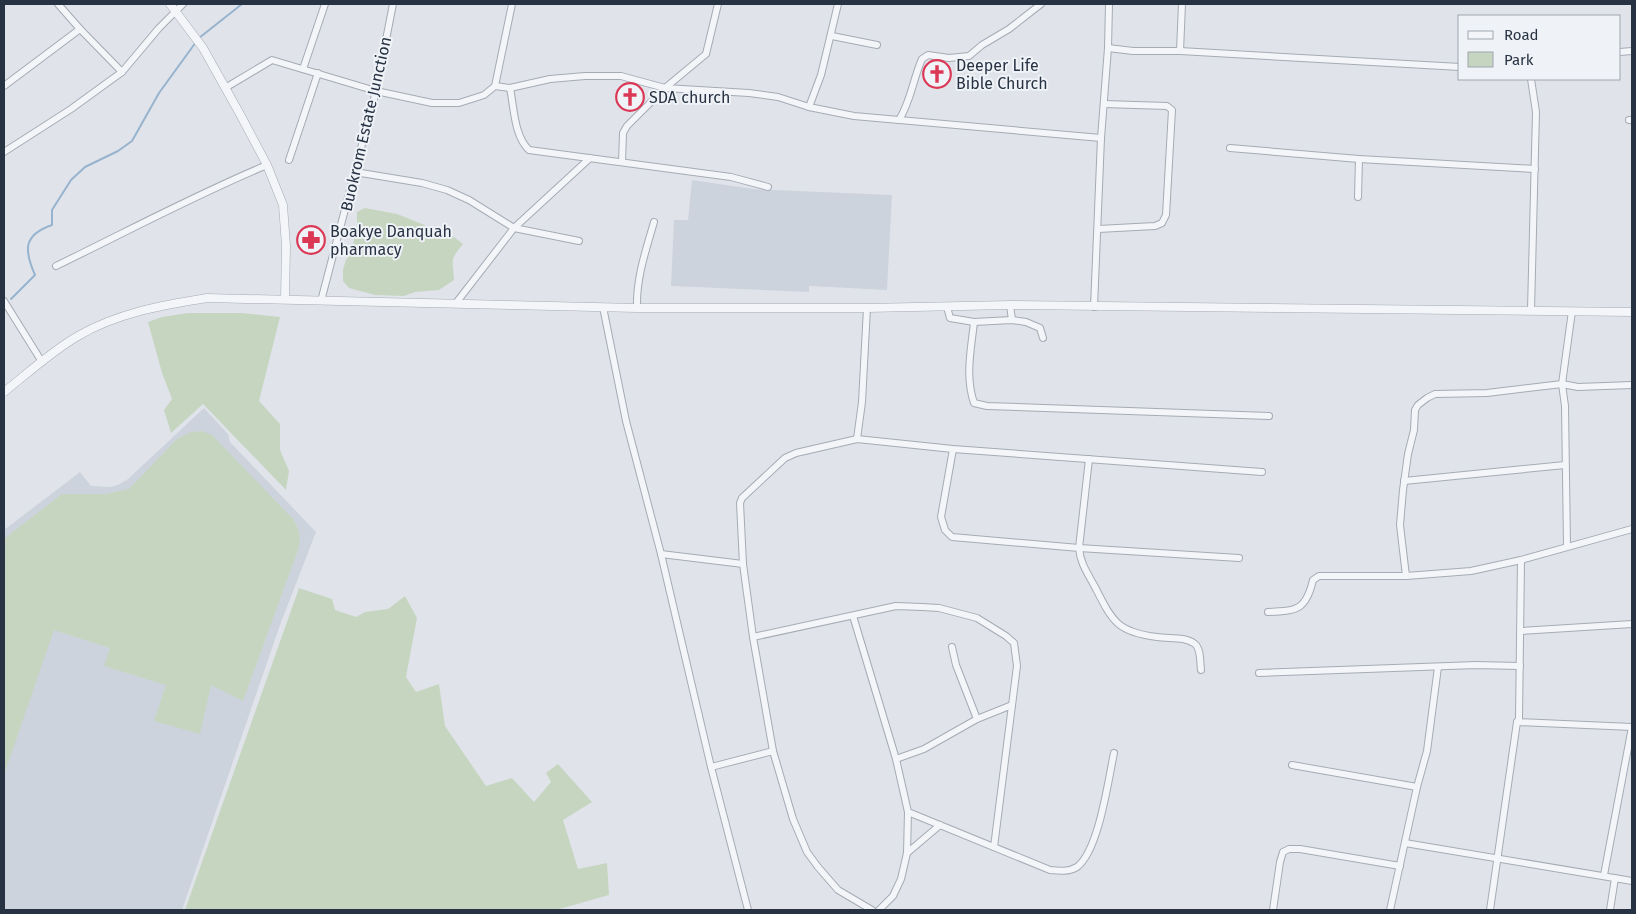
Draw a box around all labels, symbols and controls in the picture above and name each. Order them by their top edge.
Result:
legend [1458,15,1621,80]
text: Road [1504,26,1539,44]
street label: Buokrom Estate Junction [337,35,395,213]
text: Park [1504,51,1534,69]
place label: Deeper Life Bible Church [956,56,1048,93]
church icon: Deeper Life Bible Church [922,59,952,89]
church icon: SDA church [615,82,645,112]
place label: SDA church [649,88,730,107]
place label: Boakye Danquah pharmacy [330,222,452,259]
pharmacy icon: Boakye Danquah pharmacy [296,225,326,255]

